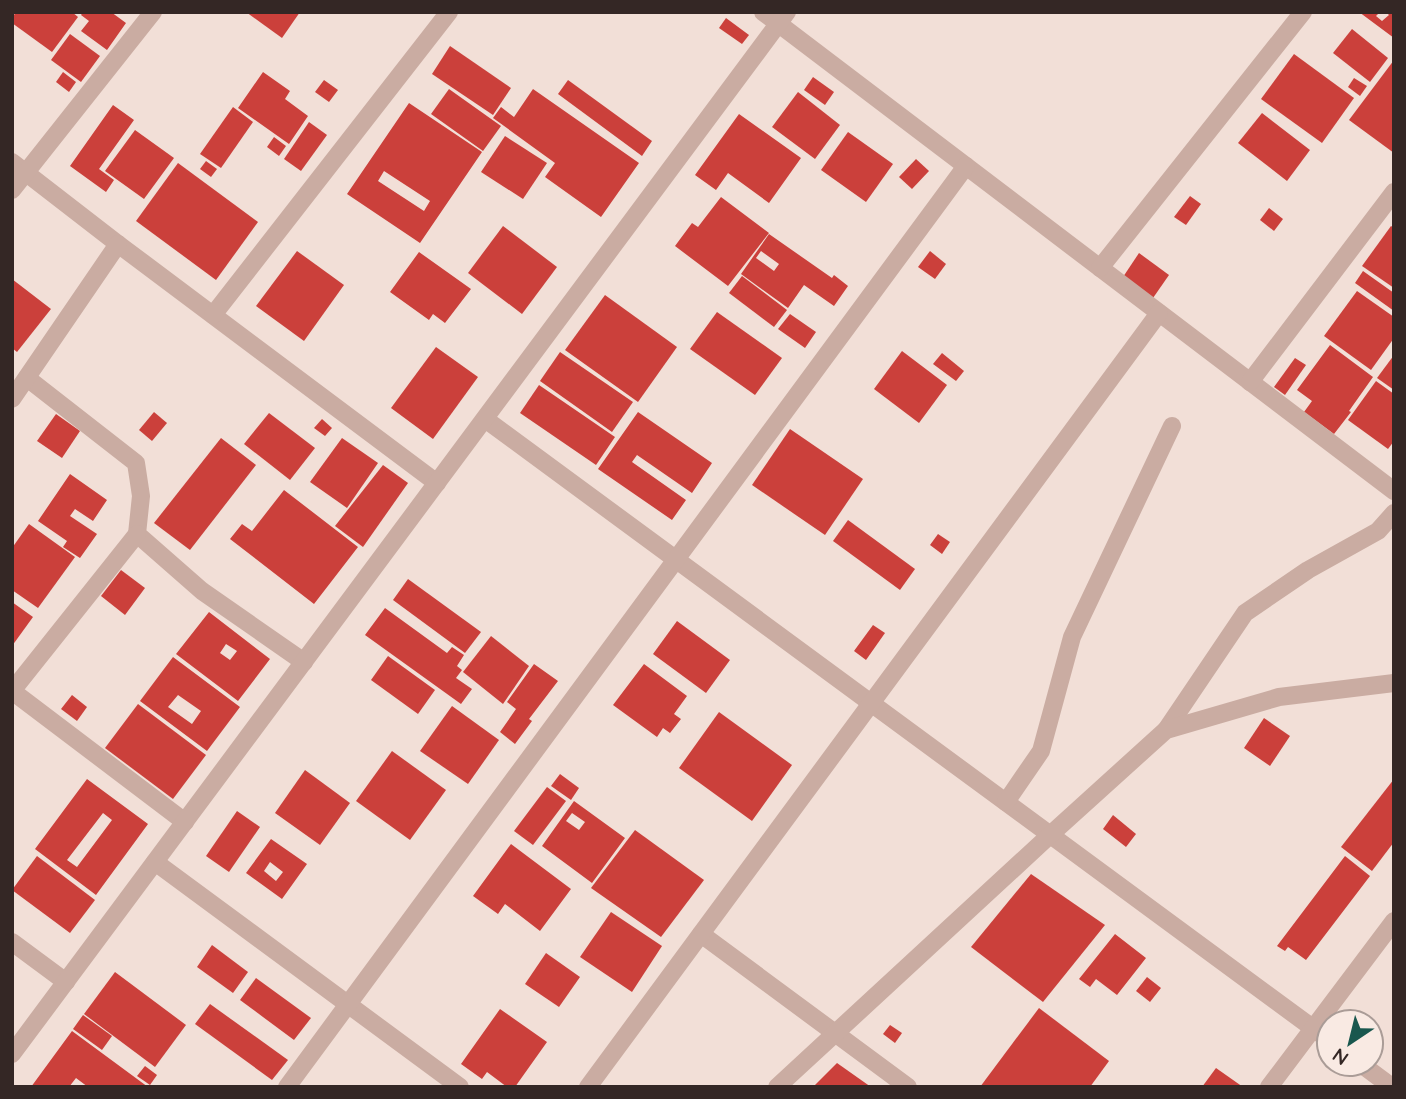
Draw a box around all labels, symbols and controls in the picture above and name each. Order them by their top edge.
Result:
north arrow [1315,1008,1385,1078]
text: N [1328,1043,1353,1071]

